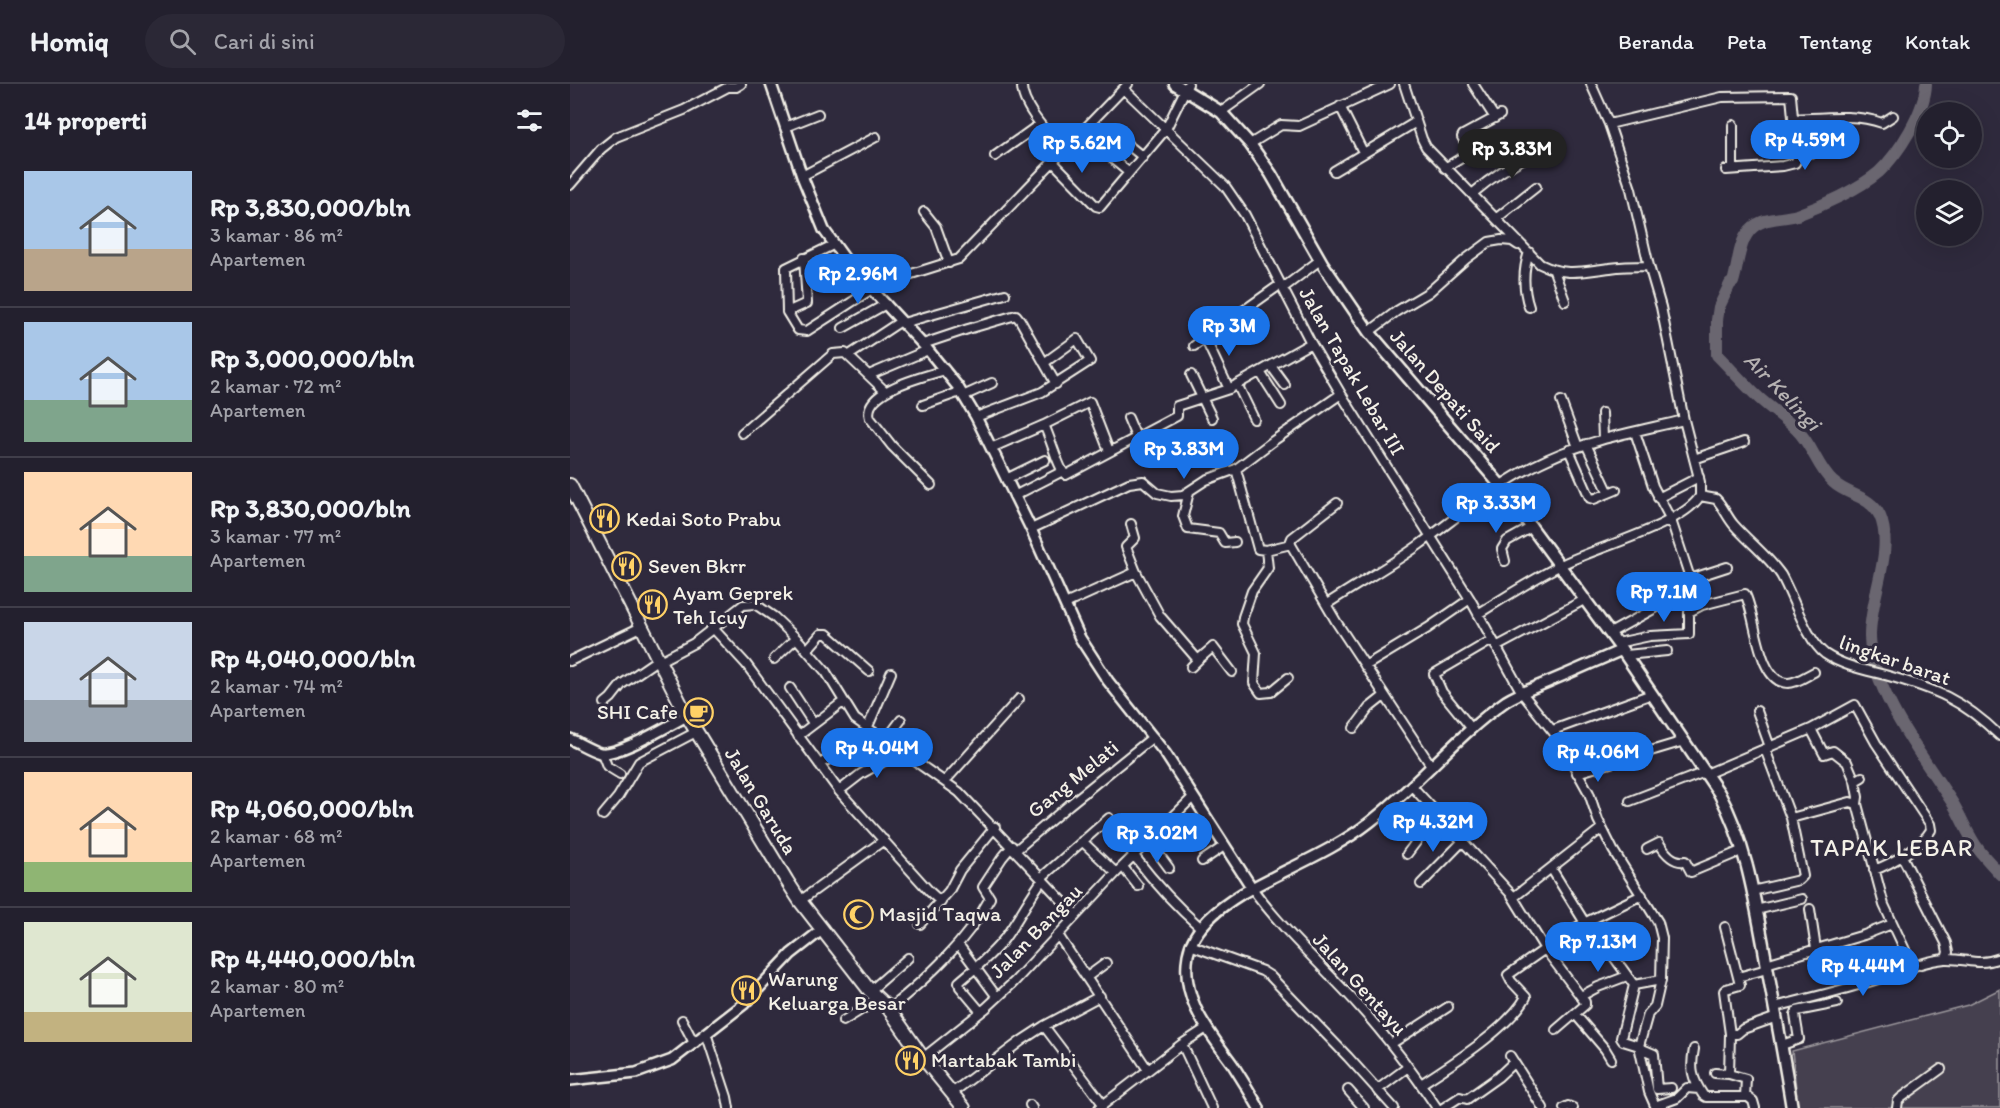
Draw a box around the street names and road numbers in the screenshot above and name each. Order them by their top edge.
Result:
street label: Jalan Tapak Lebar III [1294,282,1411,459]
street label: Jalan Depati Said [1385,324,1506,458]
street label: lingkar barat [1836,629,1954,690]
street label: Gang Melati [1022,734,1123,823]
street label: Jalan Garuda [720,743,803,859]
street label: Jalan Bangau [984,878,1087,983]
street label: Jalan Gentayu [1308,927,1413,1040]

